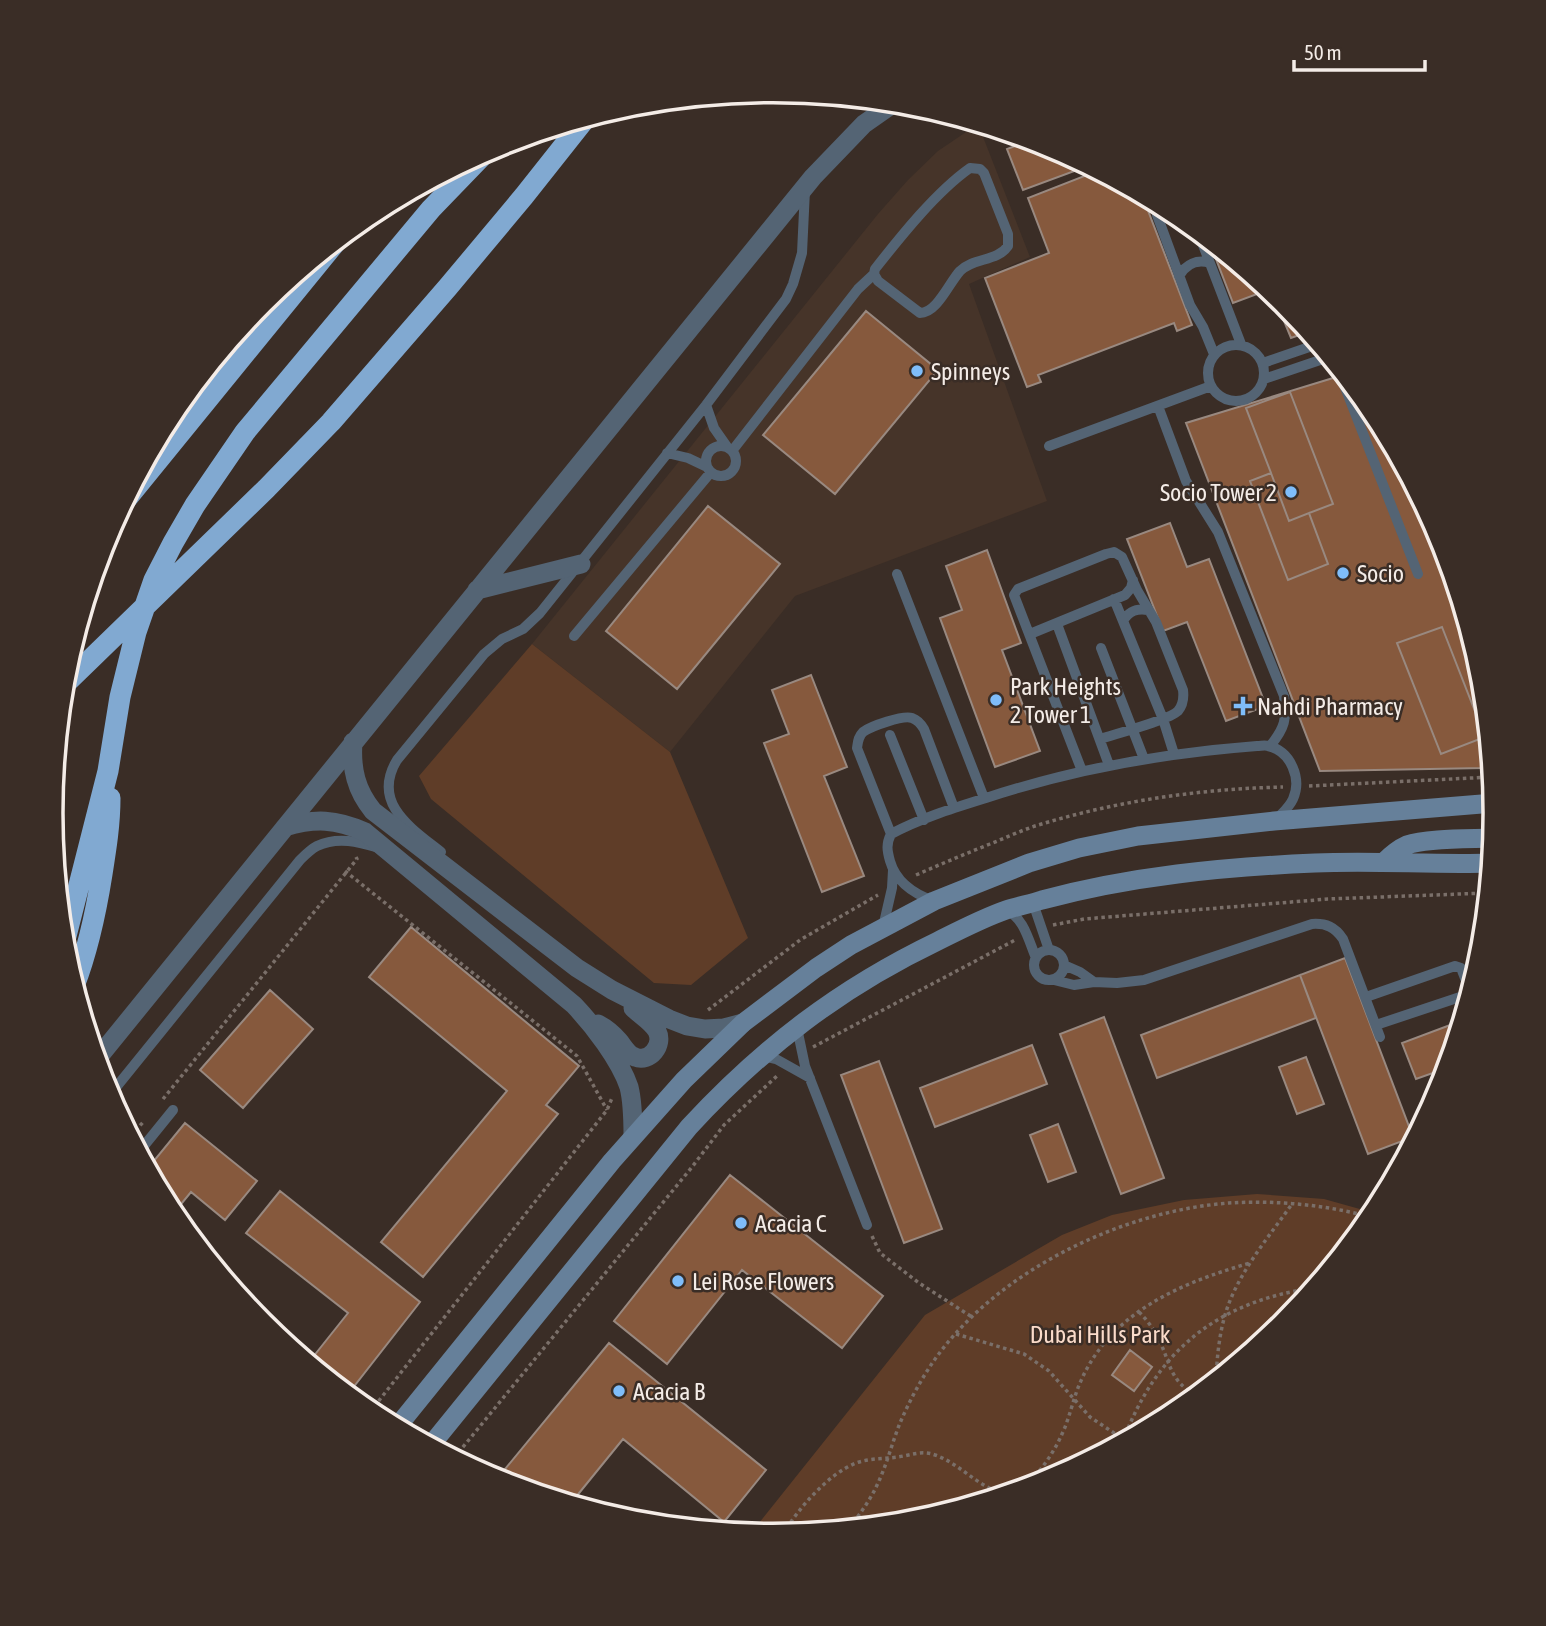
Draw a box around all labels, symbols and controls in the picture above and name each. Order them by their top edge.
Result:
scale bar [1294,28,1425,72]
text: 50 m [1304,40,1342,64]
place label: Spinneys [931,358,1010,385]
marker: Spinneys [909,363,925,379]
place label: Socio Tower 2 [1160,479,1277,506]
marker: Socio Tower 2 [1283,484,1299,500]
place label: Socio [1357,560,1404,587]
marker: Socio [1335,565,1351,581]
place label: Park Heights 2 Tower 1 [1010,673,1121,728]
marker: Park Heights 2 Tower 1 [988,692,1004,708]
place label: Nahdi Pharmacy [1257,693,1403,720]
marker: Nahdi Pharmacy [1235,698,1251,714]
place label: Acacia C [755,1210,827,1237]
marker: Acacia C [733,1215,749,1231]
place label: Lei Rose Flowers [692,1268,834,1295]
marker: Lei Rose Flowers [670,1273,686,1289]
park label: Dubai Hills Park [1030,1321,1171,1348]
place label: Acacia B [633,1378,706,1405]
marker: Acacia B [611,1383,627,1399]

